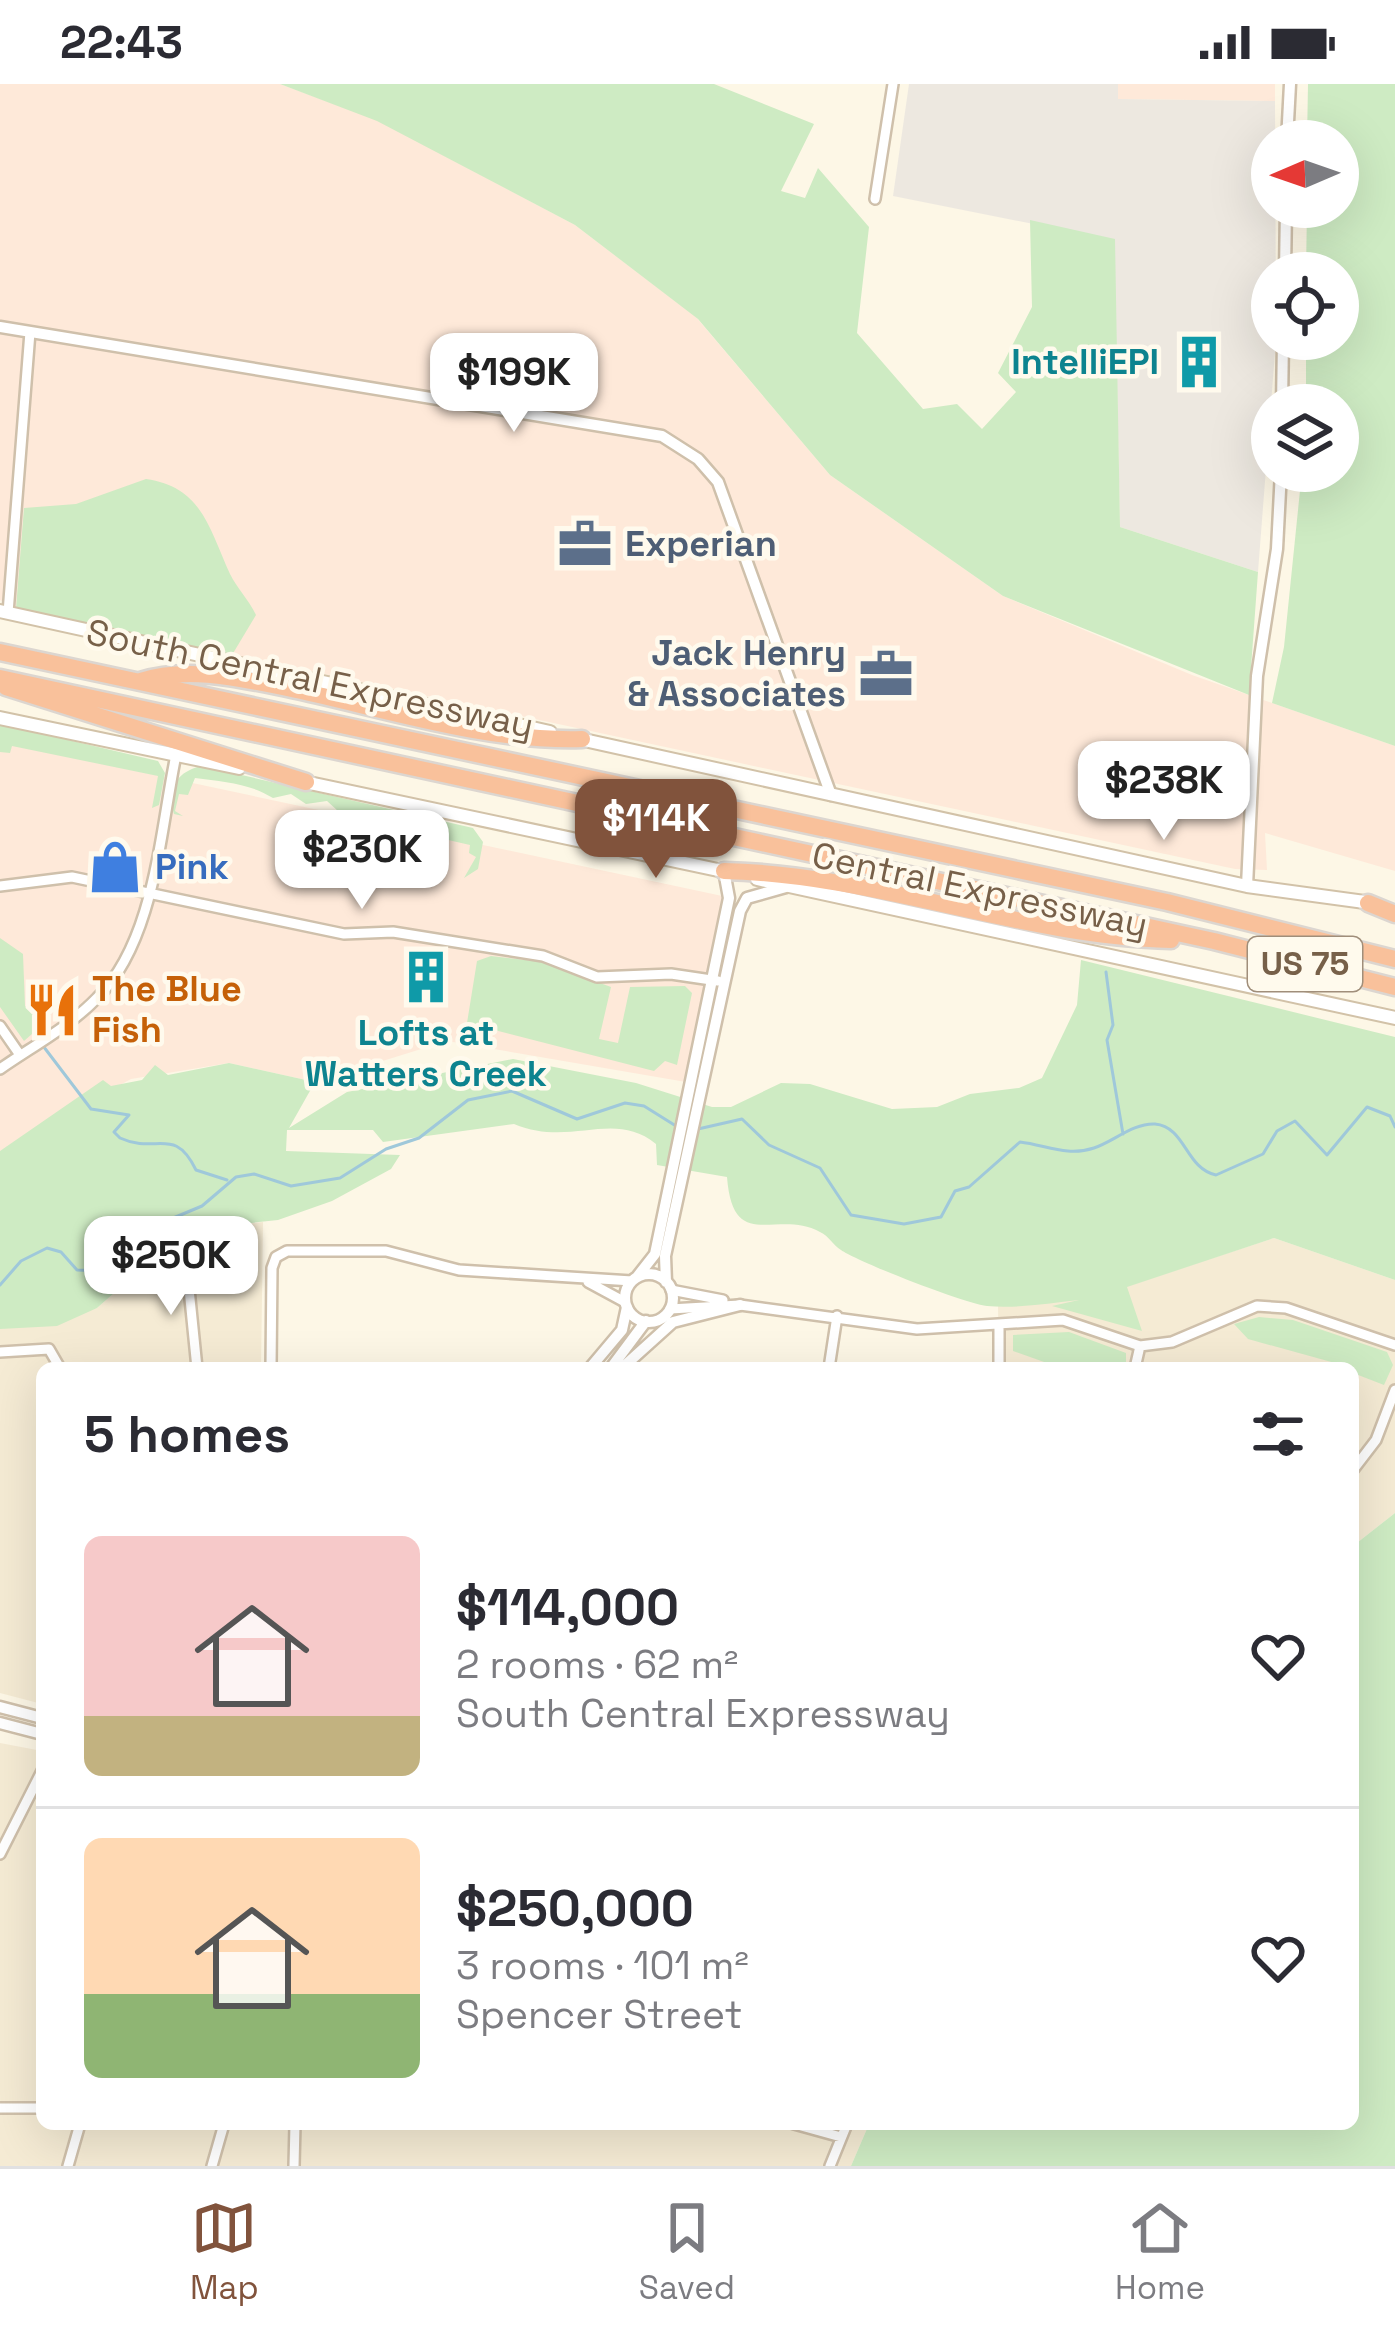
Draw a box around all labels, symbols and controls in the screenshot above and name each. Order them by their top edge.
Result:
text: 22:43 [60,14,183,71]
north arrow [1251,120,1359,228]
map controls [1251,120,1359,492]
button: locate [1251,252,1359,360]
pin: $199K [430,333,598,435]
building icon: IntelliEPI [1170,333,1228,391]
place label: IntelliEPI [1011,339,1159,385]
text: $199K [457,347,571,396]
button: layers [1251,384,1359,492]
office icon: Experian [556,515,614,573]
place label: Experian [625,521,777,567]
street label: South Central Expressway [82,609,538,749]
place label: Jack Henry & Associates [628,630,846,717]
office icon: Jack Henry & Associates [857,645,915,703]
pin: $238K [1080,741,1248,843]
text: $238K [1105,755,1223,804]
pin: $114K [572,779,740,881]
text: $114K [602,793,710,842]
pin: $230K [278,810,446,912]
text: $230K [302,824,422,873]
street label: Central Expressway [808,832,1152,948]
shop icon: Pink [86,838,144,896]
place label: Pink [155,844,229,890]
road number: US 75 [1248,937,1362,991]
building icon: Lofts at Watters Creek [397,948,455,1006]
place label: The Blue Fish [92,966,242,1053]
restaurant icon: The Blue Fish [23,981,81,1039]
place label: Lofts at Watters Creek [305,1010,547,1097]
pin: $250K [87,1216,255,1318]
text: $250K [111,1230,231,1279]
icon: filters [1245,1401,1311,1467]
text: 5 homes [84,1402,290,1467]
text: $114,000 [456,1575,679,1640]
icon: home [180,1584,324,1728]
icon: heart [1245,1623,1311,1689]
text: 2 rooms · 62 m² [456,1640,738,1689]
text: South Central Expressway [456,1689,950,1738]
text: $250,000 [456,1876,694,1941]
icon: home [180,1886,324,2030]
icon: heart [1245,1925,1311,1991]
text: 3 rooms · 101 m² [456,1941,749,1990]
text: Spencer Street [456,1990,742,2039]
tab: Map [190,2195,259,2309]
tab: Saved [639,2195,735,2309]
tab: Home [1115,2195,1205,2309]

